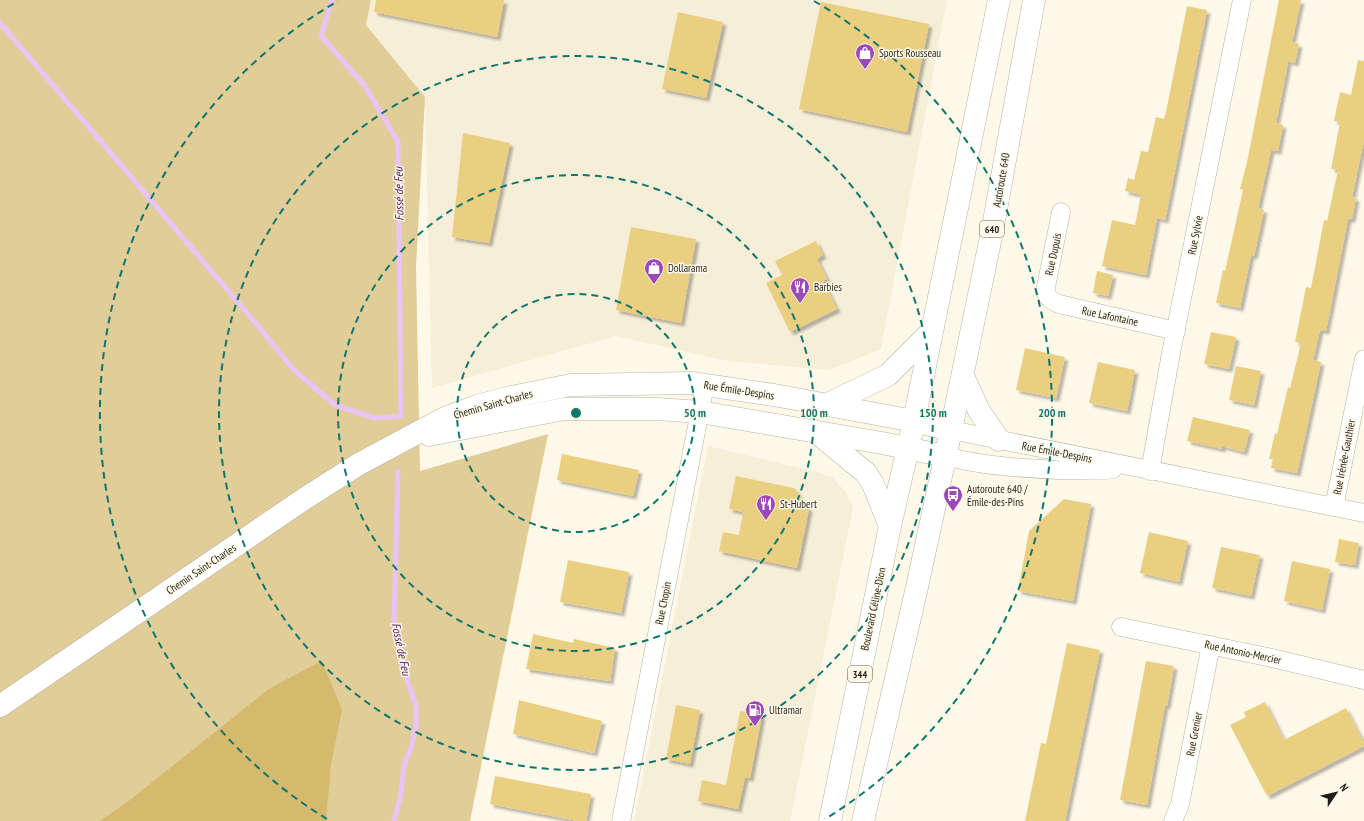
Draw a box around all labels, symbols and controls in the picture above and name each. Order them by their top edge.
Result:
shop icon: Sports Rousseau [854,42,876,70]
place label: Sports Rousseau [879,46,941,60]
street label: Autoroute 640 [989,152,1013,208]
water label: Fossé de Feu [391,166,406,221]
street label: Rue Sylvie [1184,214,1206,256]
road number: 640 [980,221,1004,237]
street label: Rue Dupuis [1042,231,1064,277]
shop icon: Dollarama [643,257,665,285]
place label: Dollarama [668,261,707,275]
restaurant icon: Barbies [789,276,811,304]
place label: Barbies [814,280,842,294]
street label: Rue Lafontaine [1081,303,1140,329]
street label: Rue Émile-Despins [703,378,776,403]
street label: Chemin Saint-Charles [452,386,534,422]
text: 50 m [684,405,706,420]
text: 100 m [800,405,828,420]
text: 150 m [919,405,947,420]
text: 200 m [1038,405,1066,420]
centre of rings [569,406,583,420]
street label: Rue Irénée-Gauthier [1330,418,1358,496]
street label: Rue Émile-Despins [1021,438,1094,466]
place label: Autoroute 640 / Émile-des-Pins [967,482,1028,509]
bus stop icon: Autoroute 640 / Émile-des-Pins [942,484,964,512]
restaurant icon: St-Hubert [755,493,777,521]
place label: St-Hubert [780,497,817,511]
street label: Chemin Saint-Charles [163,540,239,598]
street label: Boulevard Céline-Dion [857,566,889,652]
street label: Rue Chopin [652,580,674,626]
water label: Fossé de Feu [389,621,415,677]
street label: Rue Antonio-Mercier [1203,637,1283,667]
road number: 344 [848,666,872,682]
fuel station icon: Ultramar [744,699,766,727]
place label: Ultramar [769,703,802,717]
street label: Rue Grenier [1183,711,1205,757]
north arrow [1316,773,1356,813]
text: N [1337,781,1352,794]

